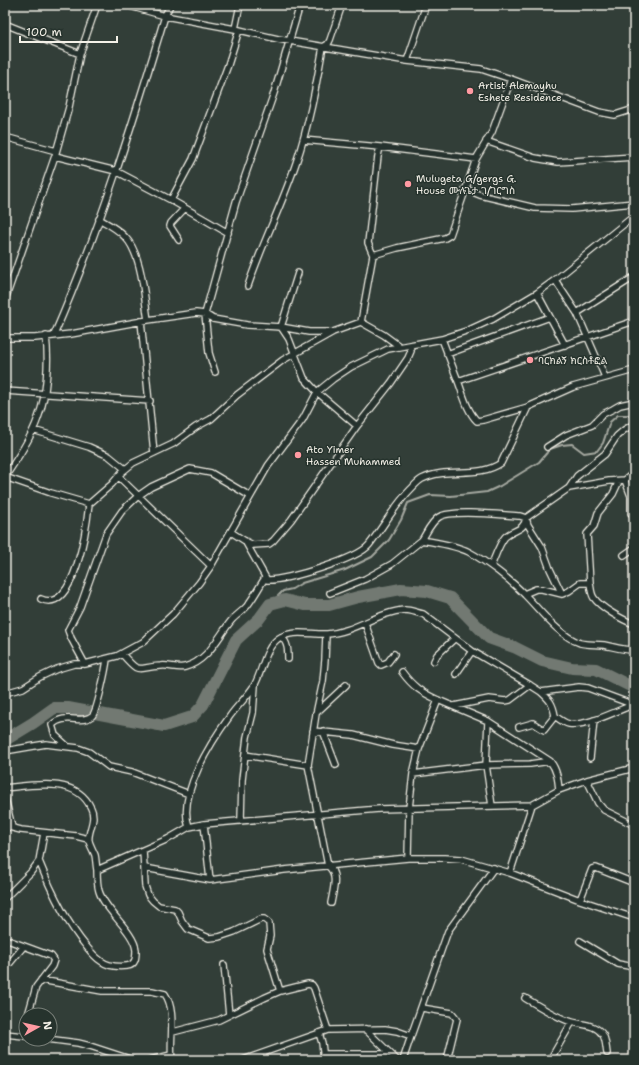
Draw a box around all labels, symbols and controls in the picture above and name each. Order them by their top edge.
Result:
scale bar [20,18,117,44]
text: 100 m [26,24,62,40]
place label: Artist Alemayhu Eshete Residence [478,79,562,104]
marker: Artist Alemayhu Eshete Residence [465,86,475,96]
place label: Mulugeta G/gergs G. House ሙሉጌታ ገ/ገርግስ [416,172,517,197]
marker: Mulugeta G/gergs G. House ሙሉጌታ ገ/ገርግስ [403,179,413,189]
place label: ባርክልኝ ክርስቶፎል [538,354,608,367]
marker: ባርክልኝ ክርስቶፎል [525,355,535,365]
place label: Ato Yimer Hassen Muhammed [306,443,401,468]
marker: Ato Yimer Hassen Muhammed [293,450,303,460]
north arrow [18,1007,58,1047]
text: N [39,1020,55,1031]

